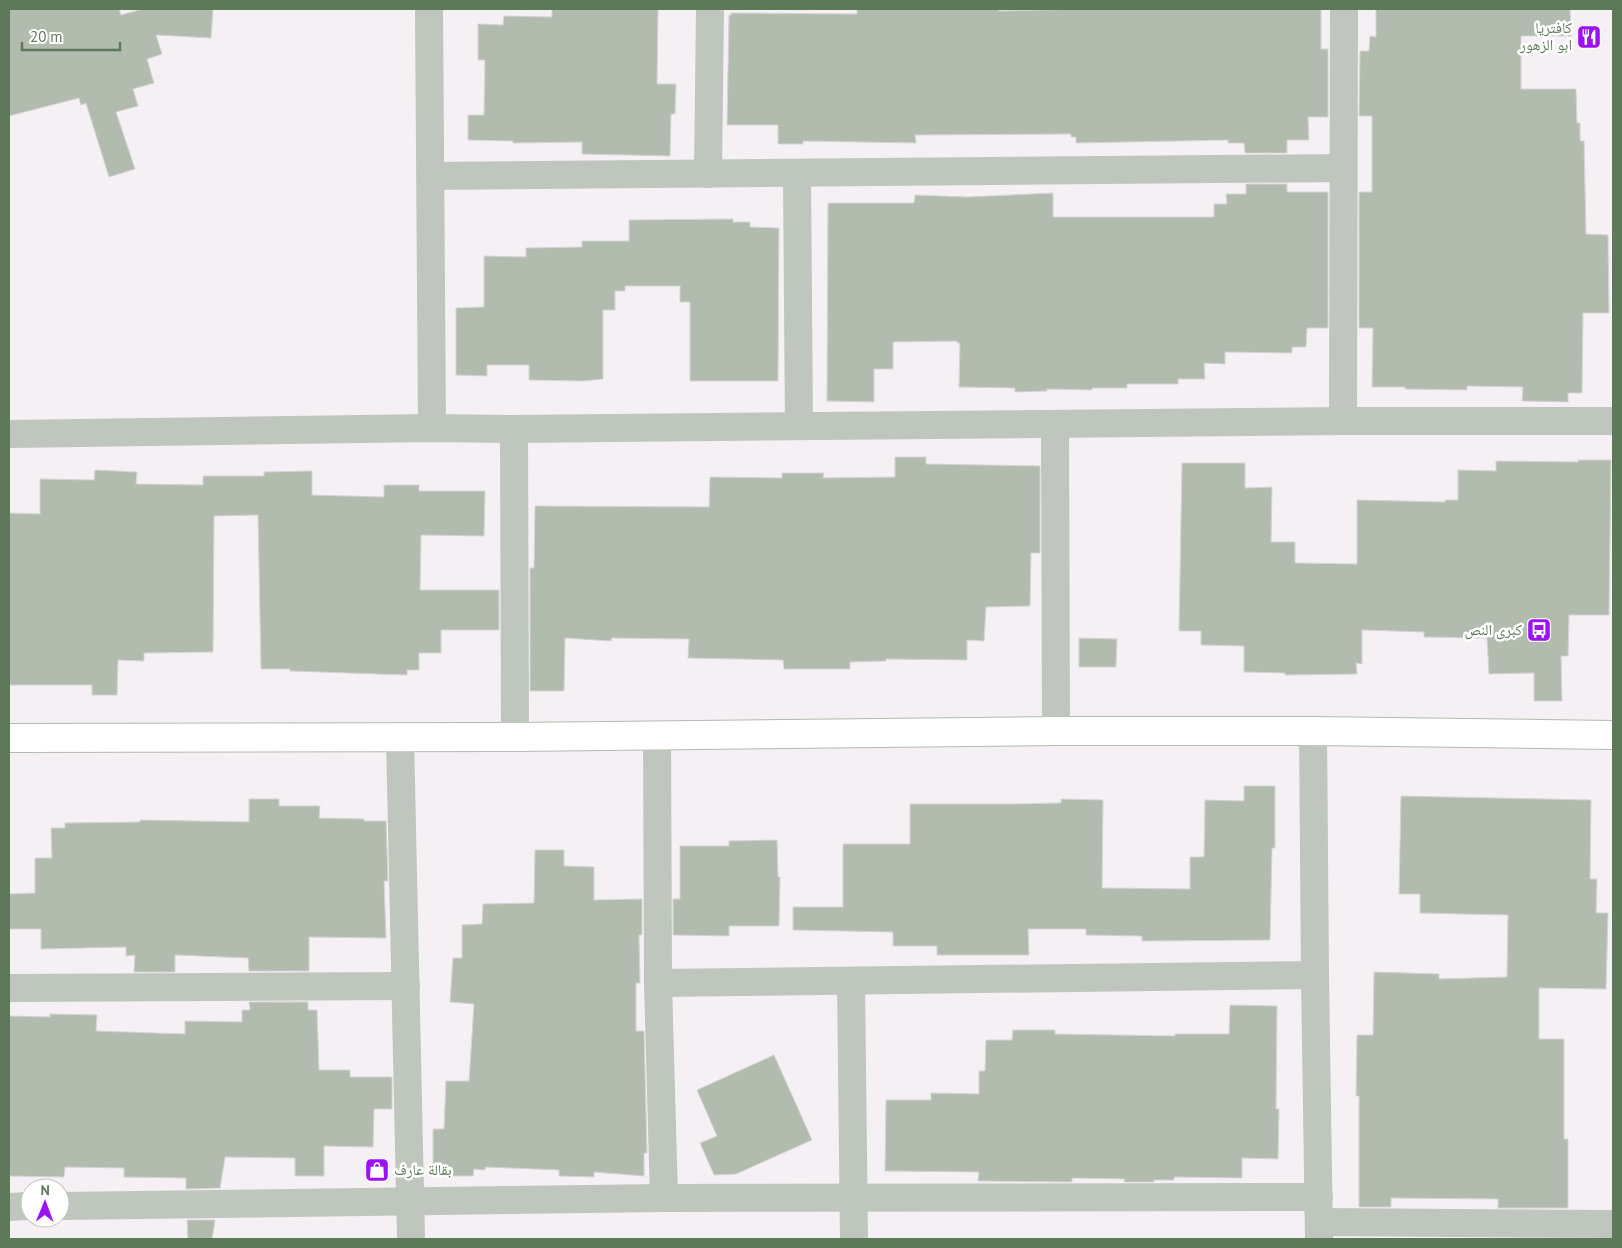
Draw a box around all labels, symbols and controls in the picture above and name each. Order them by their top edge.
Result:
place label: كافتريا ابو الزهور [1519,18,1572,54]
scale bar [22,20,120,52]
restaurant icon: كافتريا ابو الزهور [1576,24,1602,50]
text: 20 m [30,27,63,46]
bus stop icon: كبرى النص [1526,617,1552,643]
place label: كبرى النص [1464,620,1522,640]
shop icon: بقالة عارف [364,1157,390,1183]
place label: بقالة عارف [394,1160,452,1179]
north arrow [20,1178,70,1228]
text: N [40,1181,50,1199]

